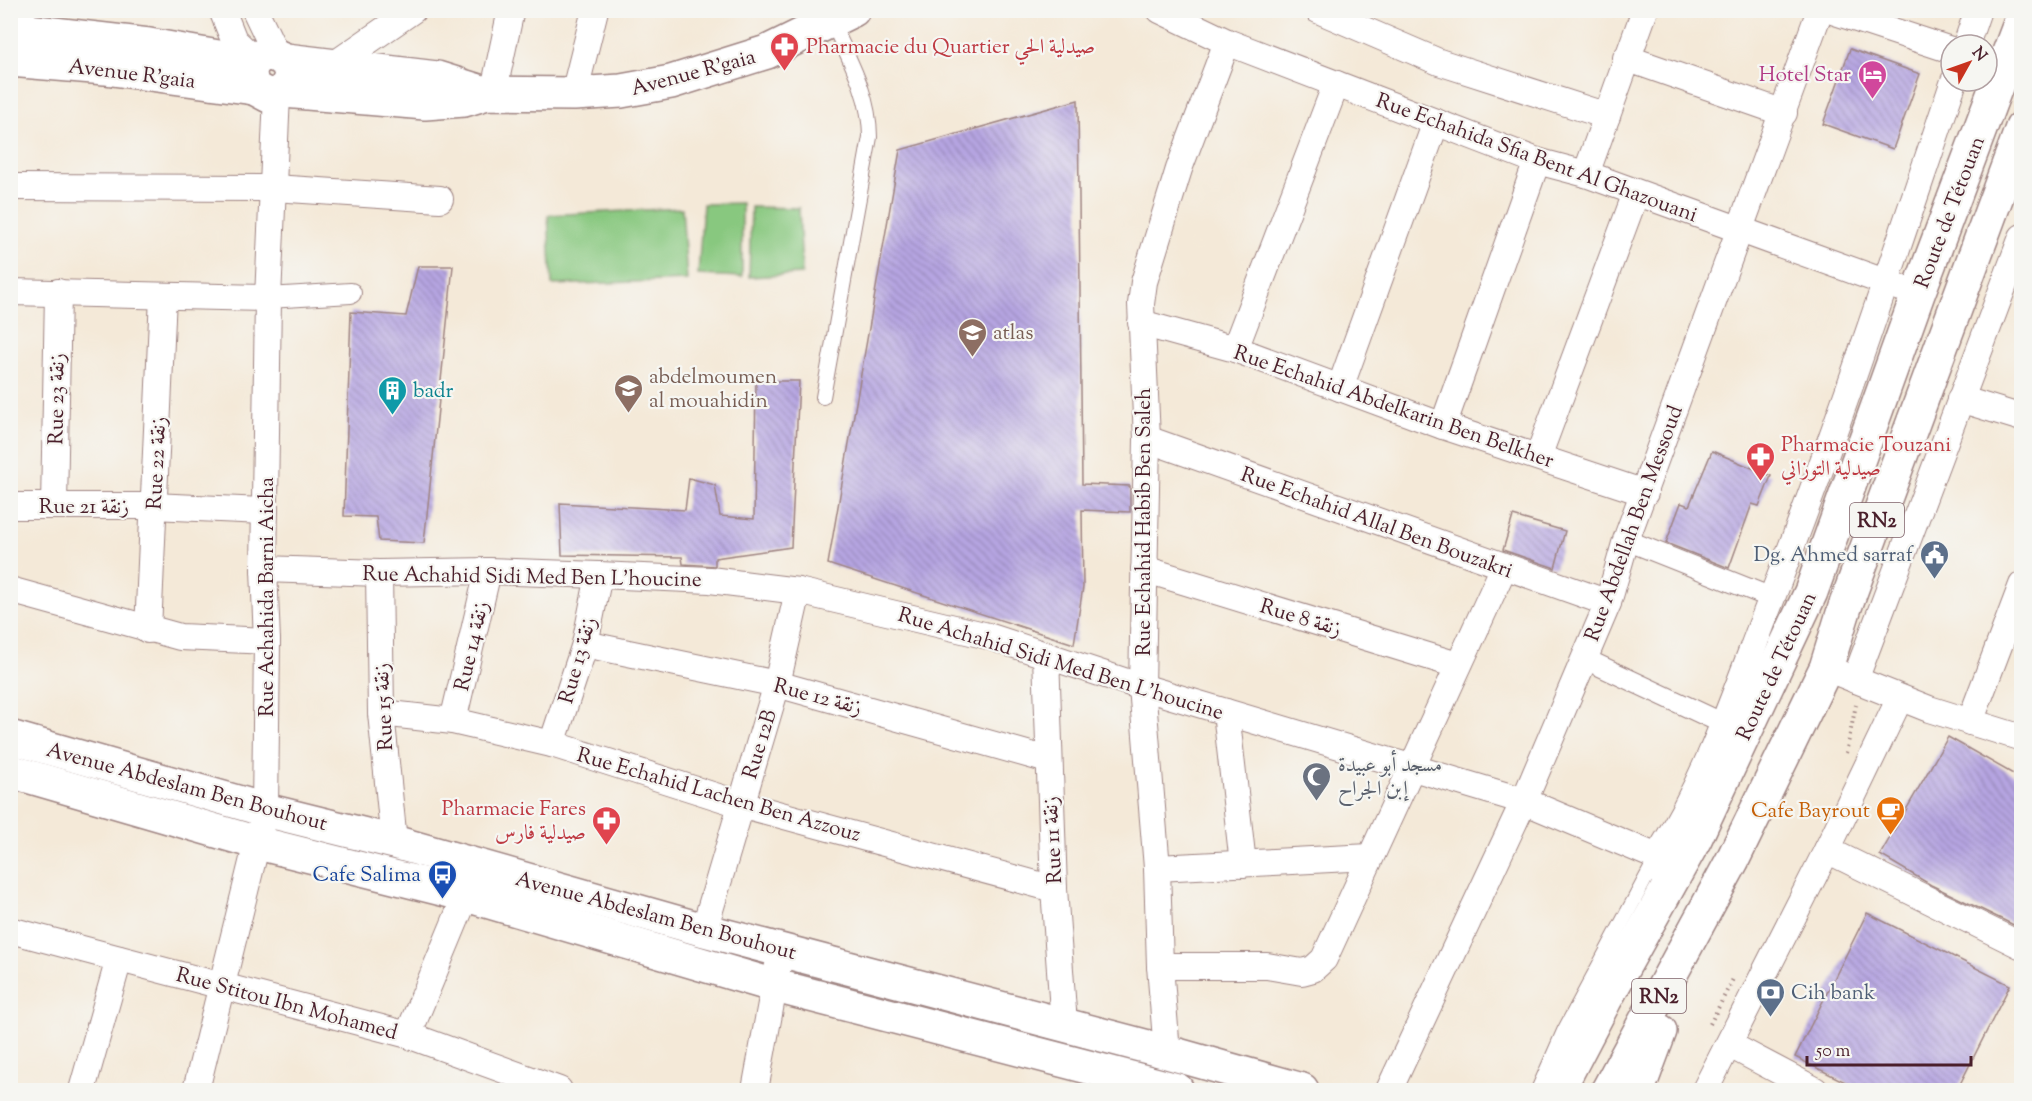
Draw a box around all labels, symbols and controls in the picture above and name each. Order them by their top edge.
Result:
pharmacy icon: Pharmacie du Quartier صيدلية الحي [769,30,801,72]
place label: Pharmacie du Quartier صيدلية الحي [806,33,1095,66]
north arrow [1939,33,1999,93]
street label: Avenue R'gaia [628,43,759,105]
text: N [1966,43,1992,67]
street label: Avenue R'gaia [67,52,197,98]
hotel icon: Hotel Star [1856,58,1888,100]
place label: Hotel Star [1759,61,1851,91]
street label: Rue Echahida Sfia Bent Al Ghazouani [1371,87,1701,231]
street label: Route de Tétouan [1908,132,1994,293]
school or university icon: atlas [956,316,988,358]
place label: atlas [993,319,1033,349]
street label: Rue Echahid Abdelkarin Ben Belkher [1229,339,1558,477]
street label: Rue 23 زنقة [42,353,74,445]
place label: abdelmoumen al mouahidin [649,363,777,417]
school or university icon: abdelmoumen al mouahidin [612,372,644,414]
building icon: badr [376,374,408,416]
place label: badr [413,377,454,407]
street label: Rue Echahid Habib Ben Saleh [1130,388,1160,656]
street label: Rue Abdellah Ben Messoud [1578,401,1692,646]
street label: Rue 22 زنقة [141,416,175,510]
place label: Pharmacie Touzani صيدلية التوزاني [1781,431,1951,485]
pharmacy icon: Pharmacie Touzani صيدلية التوزاني [1744,440,1776,482]
street label: Rue Echahid Allal Ben Bouzakri [1236,461,1517,587]
street label: Rue Achahida Barni Aicha [253,477,283,717]
street label: Rue 21 زنقة [39,493,129,523]
road number: RN2 [1850,503,1904,537]
public building icon: Dg. Ahmed sarraf [1918,538,1950,580]
place label: Dg. Ahmed sarraf [1753,541,1915,571]
street label: Rue Achahid Sidi Med Ben L'houcine [362,560,702,596]
street label: Route de Tétouan [1730,588,1825,746]
street label: Rue 8 زنقة [1256,592,1345,646]
street label: Rue 14 زنقة [448,599,498,694]
street label: Rue Achahid Sidi Med Ben L'houcine [894,601,1227,729]
street label: Rue 13 زنقة [552,614,606,708]
street label: Rue 15 زنقة [368,662,402,752]
street label: Rue 12 زنقة [770,672,865,724]
street label: Rue 12B [736,706,786,783]
street label: Avenue Abdeslam Ben Bouhout [43,736,330,840]
street label: Rue Echahid Lachen Ben Azzouz [573,741,864,851]
place label: مسجد أبو عبيدة إبن الجراح [1338,749,1442,807]
mosque icon: مسجد أبو عبيدة إبن الجراح [1301,760,1333,802]
cafe icon: Cafe Bayrout [1875,794,1907,836]
place label: Pharmacie Fares صيدلية فارس [442,795,586,849]
street label: Rue 11 زنقة [1037,795,1071,885]
place label: Cafe Bayrout [1751,797,1870,827]
pharmacy icon: Pharmacie Fares صيدلية فارس [591,804,623,846]
bus stop icon: Cafe Salima [426,858,458,900]
place label: Cafe Salima [313,861,421,891]
street label: Avenue Abdeslam Ben Bouhout [512,865,799,969]
street label: Rue Stitou Ibn Mohamed [172,961,401,1049]
bank icon: Cih bank [1754,976,1786,1018]
road number: RN2 [1632,979,1686,1013]
place label: Cih bank [1791,979,1876,1009]
scale bar [1807,1029,1970,1067]
text: 50 m [1815,1039,1851,1065]

